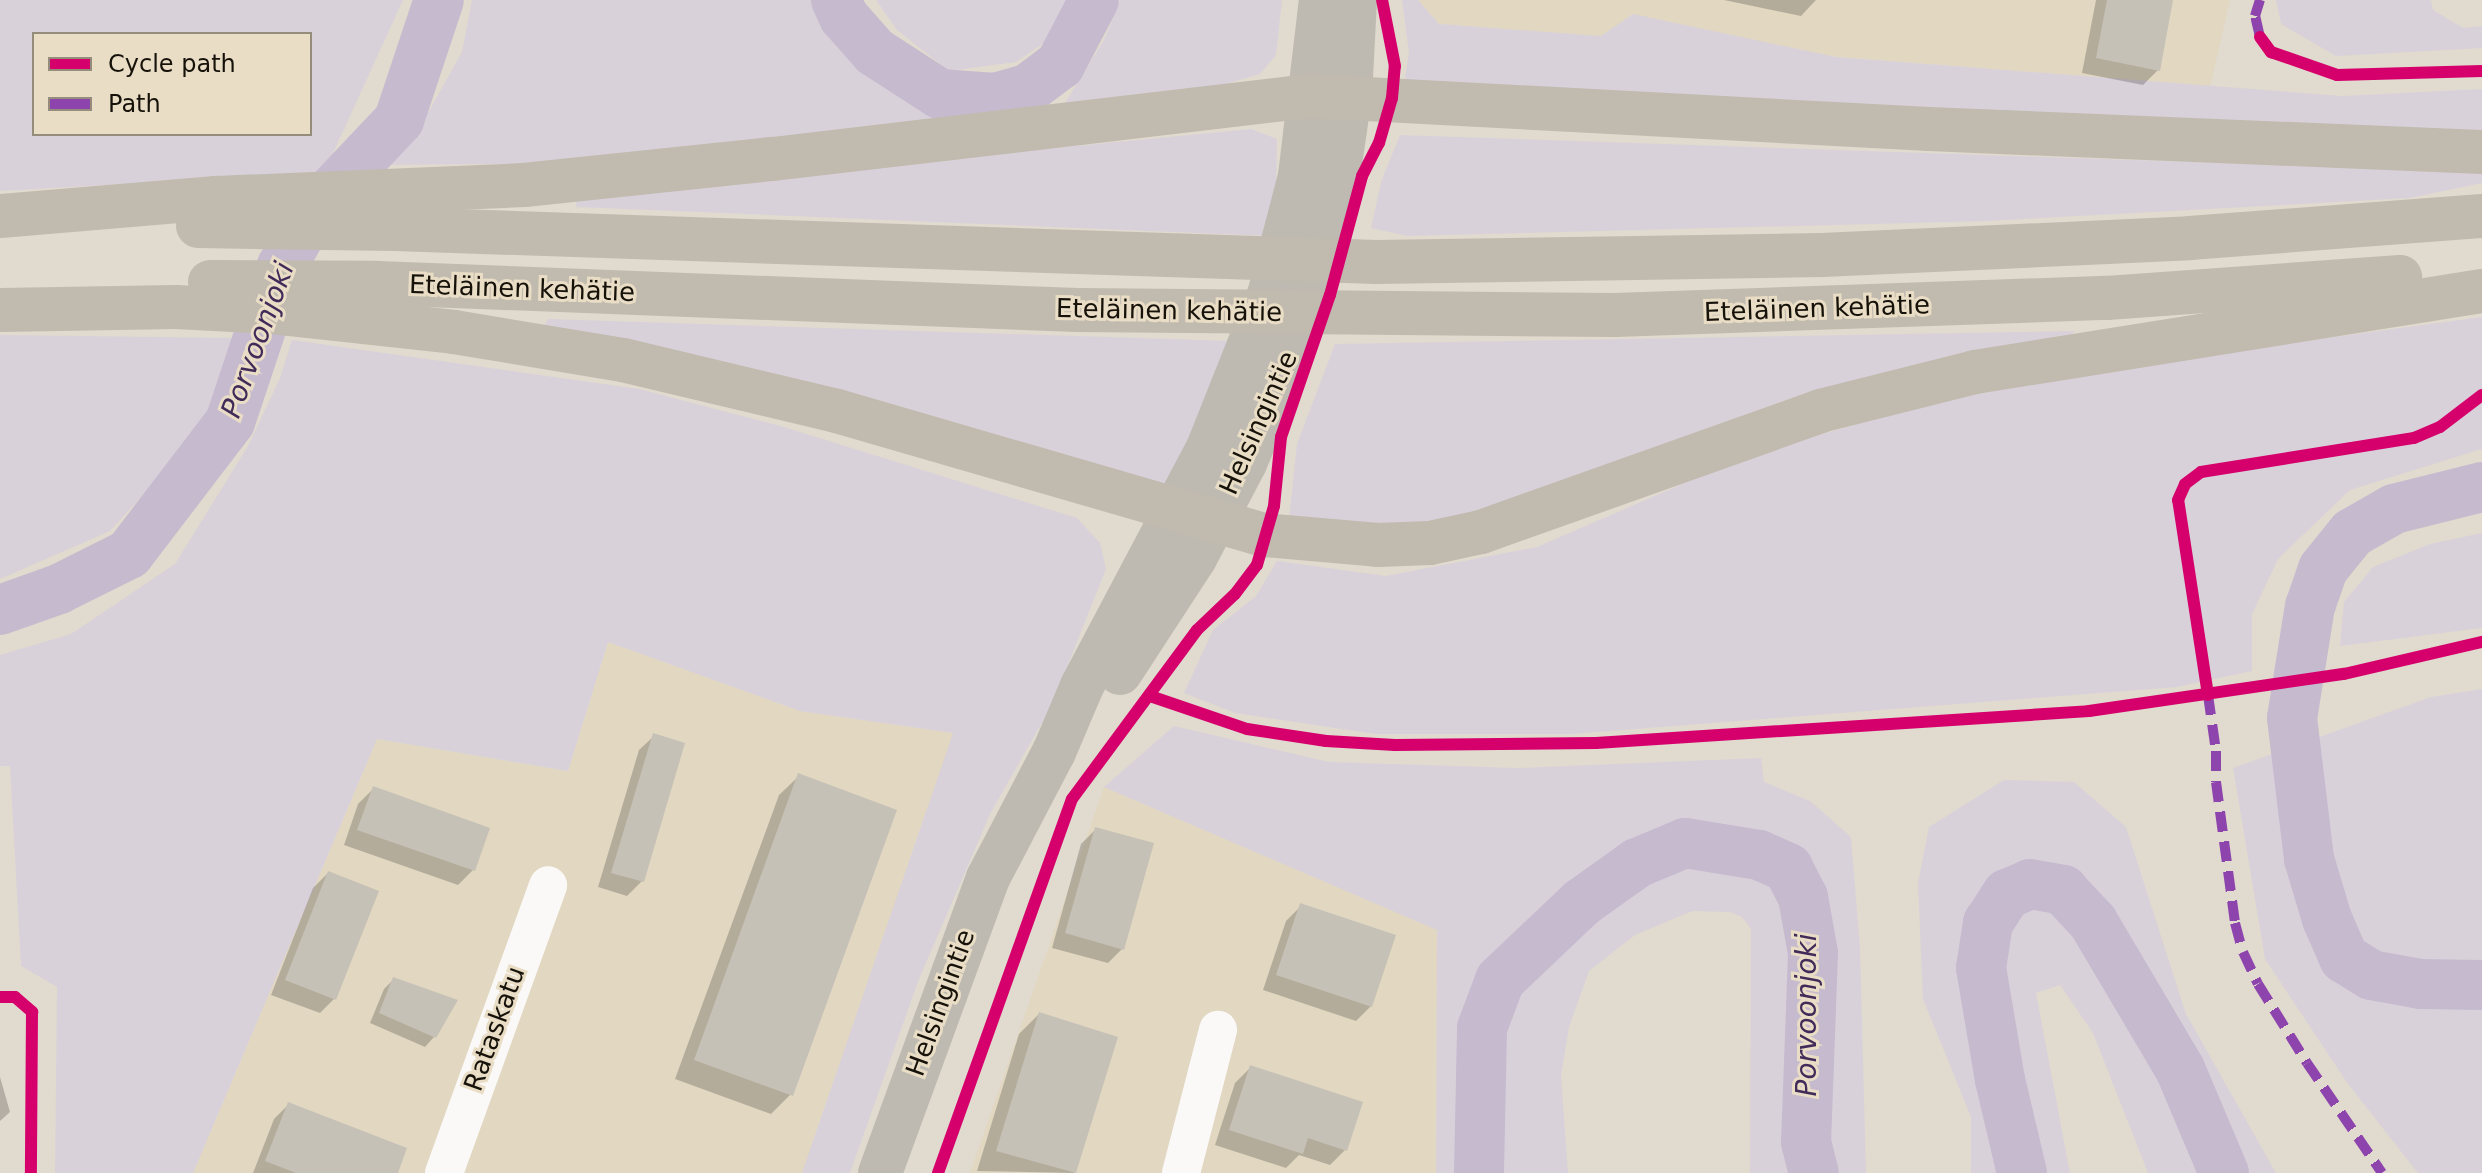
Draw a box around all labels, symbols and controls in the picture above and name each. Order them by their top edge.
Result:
legend [32,32,312,136]
text: Cycle path [108,50,236,78]
text: Path [108,90,161,118]
water label: Porvoonjoki [214,258,302,422]
street label: Eteläinen kehätie [408,269,636,309]
street label: Eteläinen kehätie [1703,289,1931,329]
street label: Eteläinen kehätie [1056,293,1282,329]
street label: Helsingintie [1214,346,1304,500]
street label: Helsingintie [900,925,982,1081]
water label: Porvoonjoki [1790,933,1824,1097]
street label: Rataskatu [458,962,532,1096]

